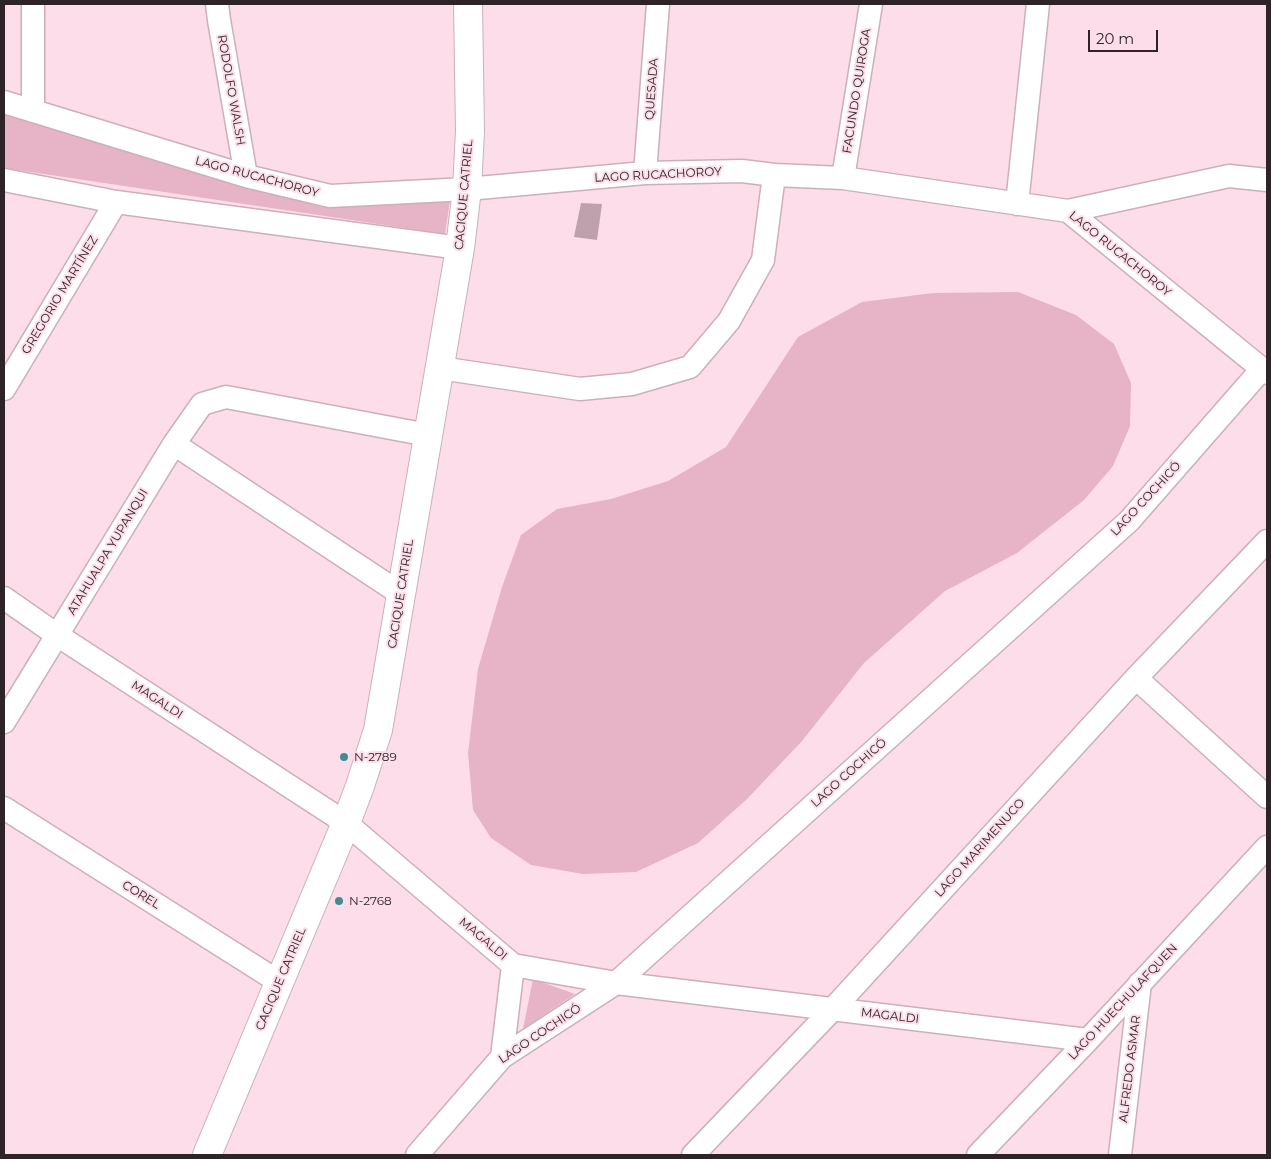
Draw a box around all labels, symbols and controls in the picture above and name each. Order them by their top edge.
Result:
scale bar [1091,20,1161,52]
street label: FACUNDO QUIROGA [840,27,874,155]
text: 20 m [1096,29,1134,48]
street label: RODOLFO WALSH [214,34,248,146]
street label: QUESADA [643,58,661,120]
street label: CACIQUE CATRIEL [452,139,476,251]
street label: LAGO RUCACHOROY [194,154,320,200]
street label: LAGO RUCACHOROY [594,164,722,186]
street label: LAGO RUCACHOROY [1066,208,1174,300]
street label: GREGORIO MARTÍNEZ [19,233,101,357]
street label: LAGO COCHICÓ [1108,459,1184,539]
street label: ATAHUALPA YUPANQUI [65,486,151,618]
street label: CACIQUE CATRIEL [385,538,417,650]
street label: MAGALDI [129,678,185,722]
street label: LAGO COCHICÓ [808,735,890,811]
place label: N-2789 [354,750,397,764]
marker: N-2789 [338,751,350,763]
street label: LAGO MARIMENUCO [932,796,1028,900]
street label: COREL [119,878,163,912]
place label: N-2768 [349,894,392,908]
marker: N-2768 [333,895,345,907]
street label: MAGALDI [456,915,510,963]
street label: CACIQUE CATRIEL [253,925,309,1033]
street label: LAGO HUECHULAFQUEN [1065,941,1181,1063]
street label: LAGO COCHICÓ [496,1001,584,1067]
street label: MAGALDI [860,1005,920,1027]
street label: ALFREDO ASMAR [1116,1015,1144,1123]

